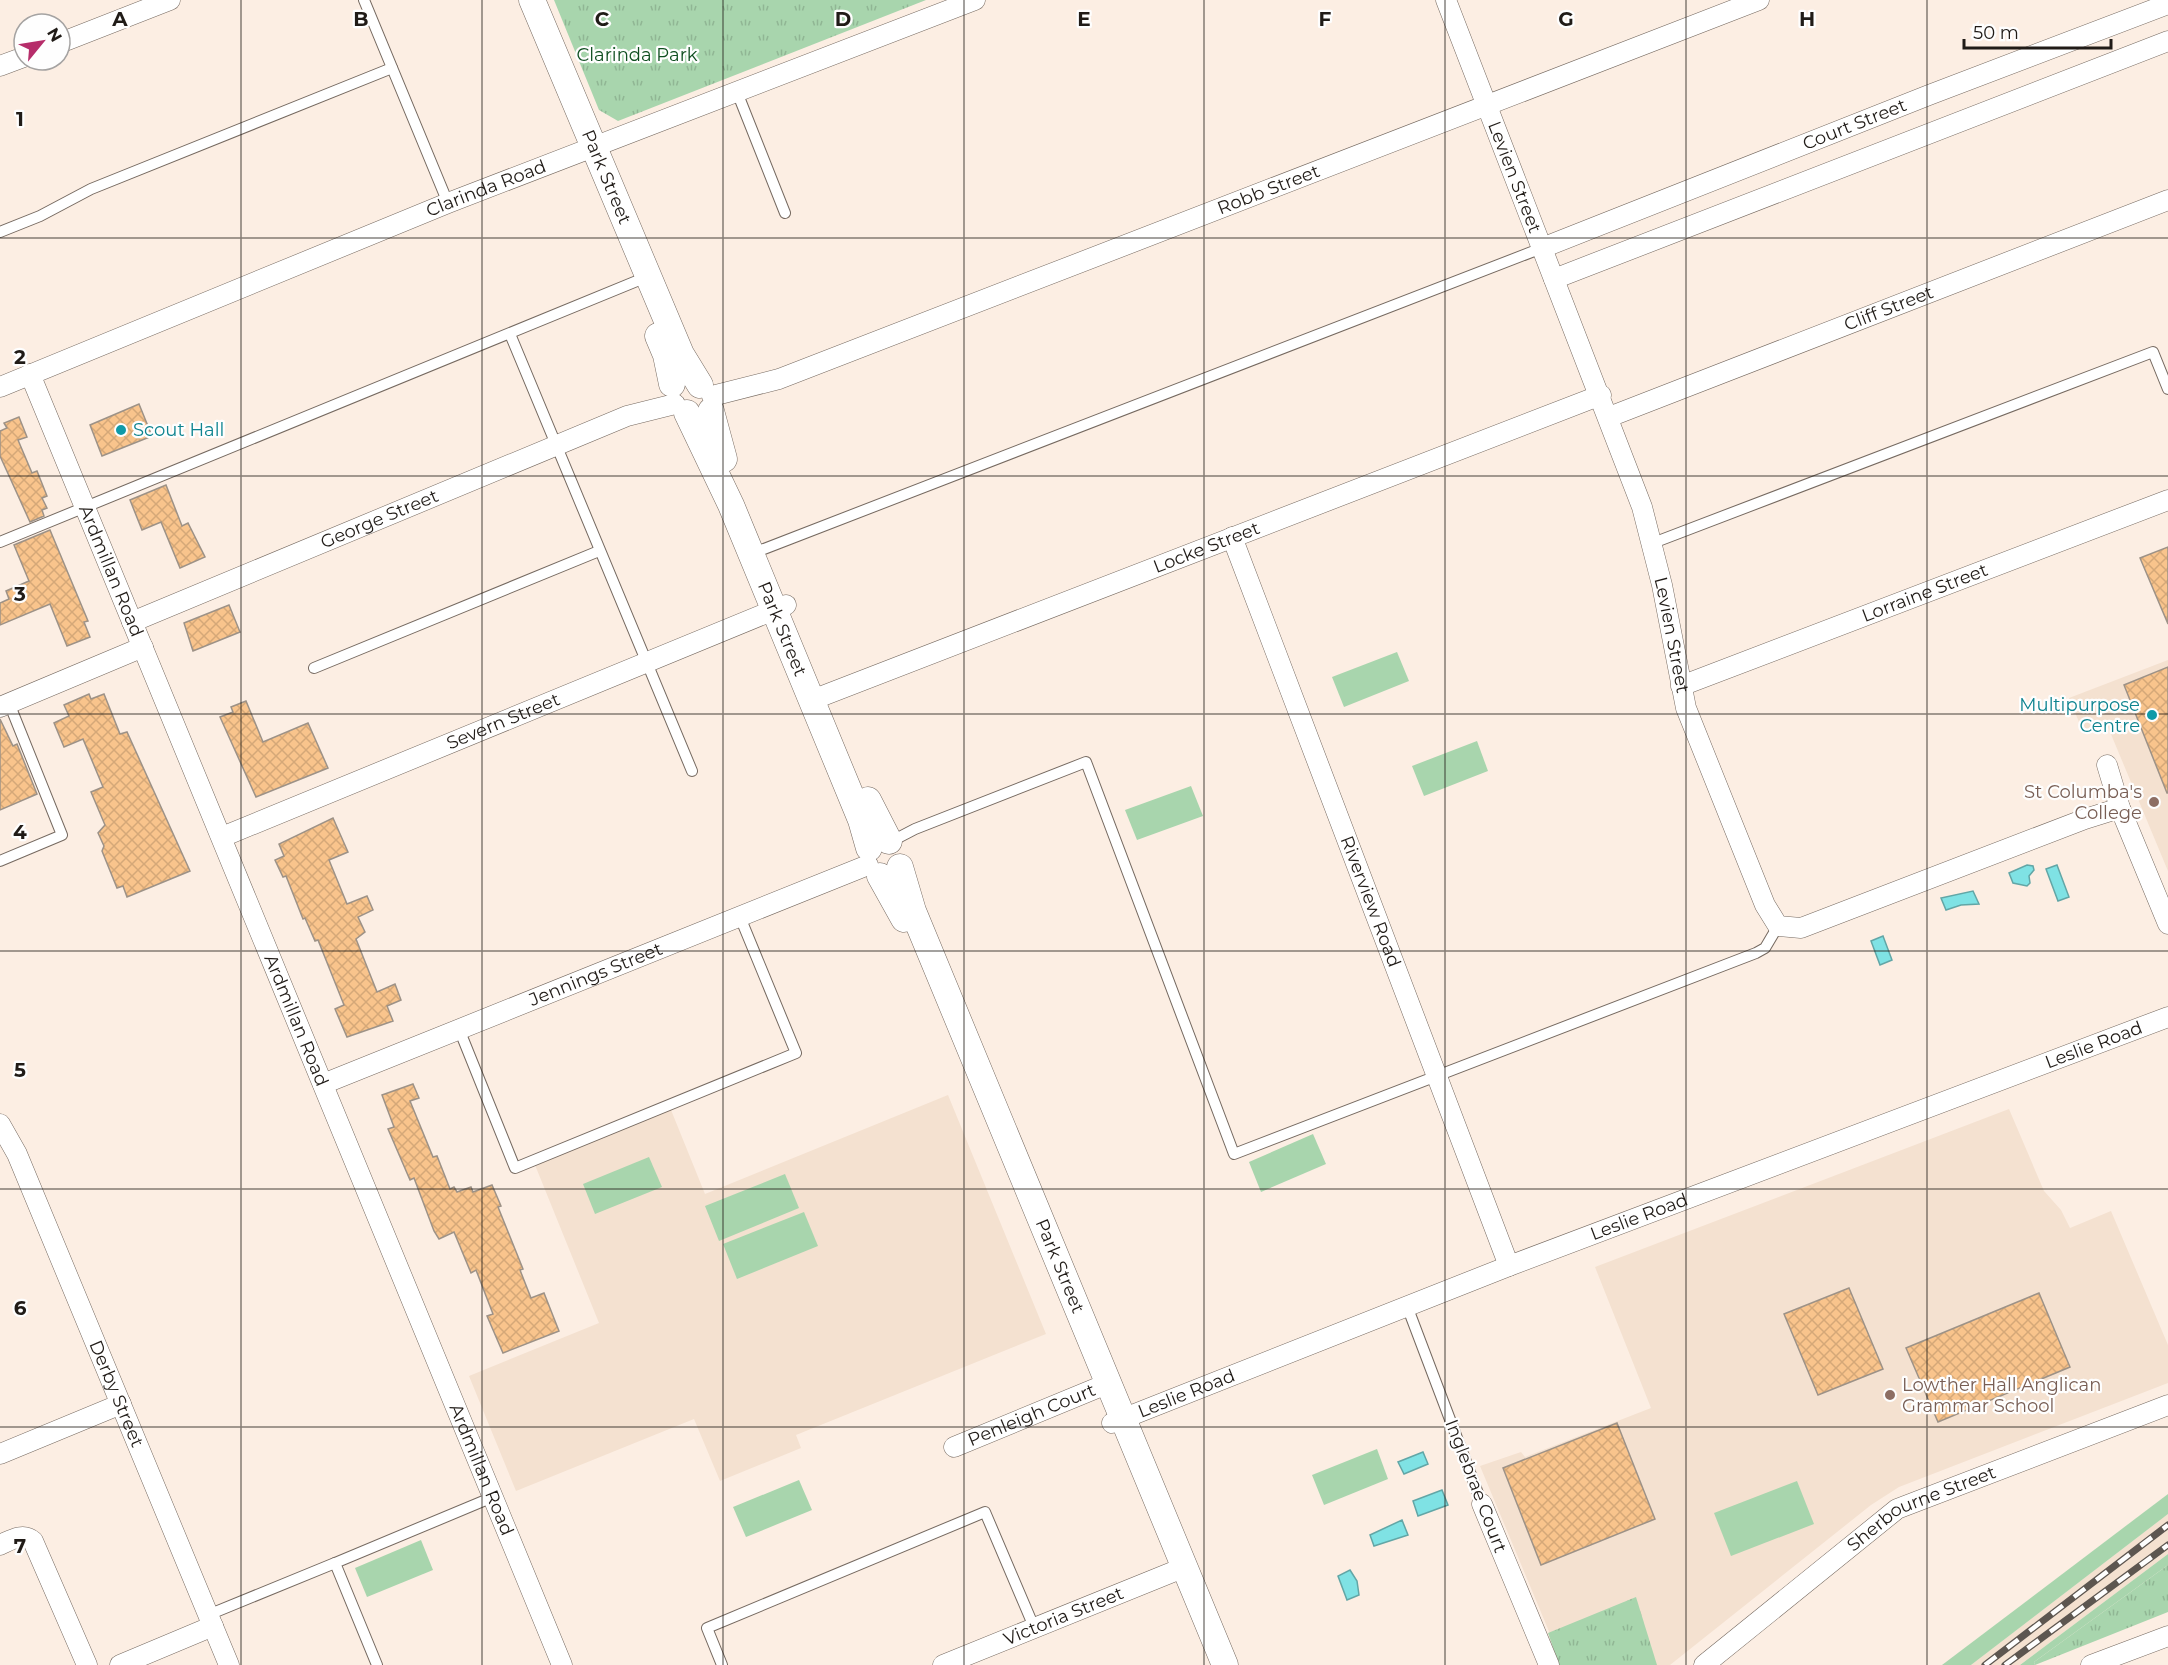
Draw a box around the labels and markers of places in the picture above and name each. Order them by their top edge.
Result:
place label: Scout Hall [133,419,224,441]
marker: Scout Hall [114,423,128,437]
place label: Multipurpose Centre [2019,694,2140,737]
marker: Multipurpose Centre [2145,708,2159,722]
place label: St Columba's College [2024,781,2142,824]
marker: St Columba's College [2147,795,2161,809]
place label: Lowther Hall Anglican Grammar School [1902,1374,2101,1417]
marker: Lowther Hall Anglican Grammar School [1883,1388,1897,1402]

